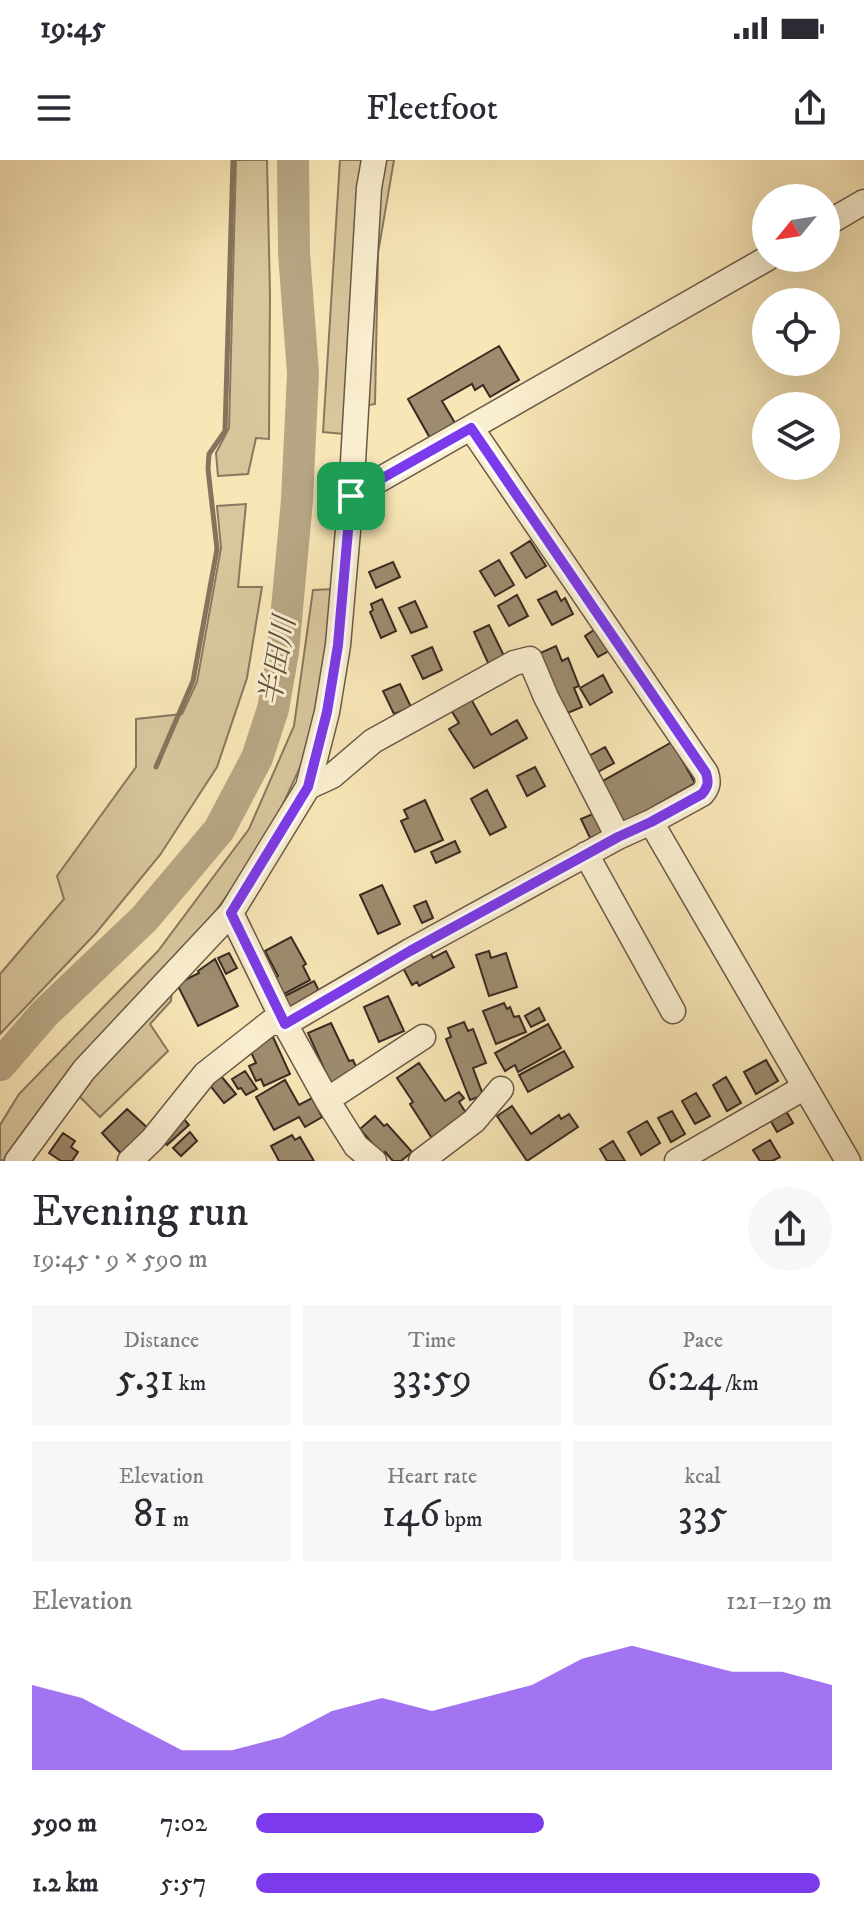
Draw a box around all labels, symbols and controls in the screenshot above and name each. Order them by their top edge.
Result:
text: 19:45 [40,10,106,47]
icon: menu [32,86,76,130]
text: Fleetfoot [366,86,498,131]
icon: share [788,86,832,130]
north arrow [752,184,840,272]
map controls [752,184,840,480]
button: locate [752,288,840,376]
button: layers [752,392,840,480]
pin [317,462,385,530]
icon: arrive [329,474,373,518]
water label: 半田川 [252,611,305,709]
text: Evening run [32,1185,249,1240]
button: share [748,1187,832,1271]
text: 19:45 · 9 × 590 m [32,1243,208,1276]
text: Distance [123,1327,199,1354]
text: Time [408,1327,456,1354]
text: Pace [682,1327,723,1354]
text: 5.31 [116,1354,174,1404]
text: 33:59 [392,1354,472,1404]
text: 6:24 [647,1354,721,1404]
text: km [174,1370,206,1397]
text: /km [721,1370,759,1397]
text: Elevation [119,1463,204,1490]
text: Heart rate [387,1463,477,1490]
text: kcal [685,1463,721,1490]
text: 81 [133,1490,168,1540]
text: 146 [381,1490,440,1540]
text: 335 [678,1490,728,1540]
text: m [168,1506,189,1533]
text: bpm [440,1506,483,1533]
text: Elevation [32,1585,133,1618]
text: 121–129 m [726,1585,832,1618]
text: 590 m [32,1807,97,1840]
text: 7:02 [160,1807,207,1840]
text: 1.2 km [32,1867,98,1900]
text: 5:57 [160,1867,206,1900]

